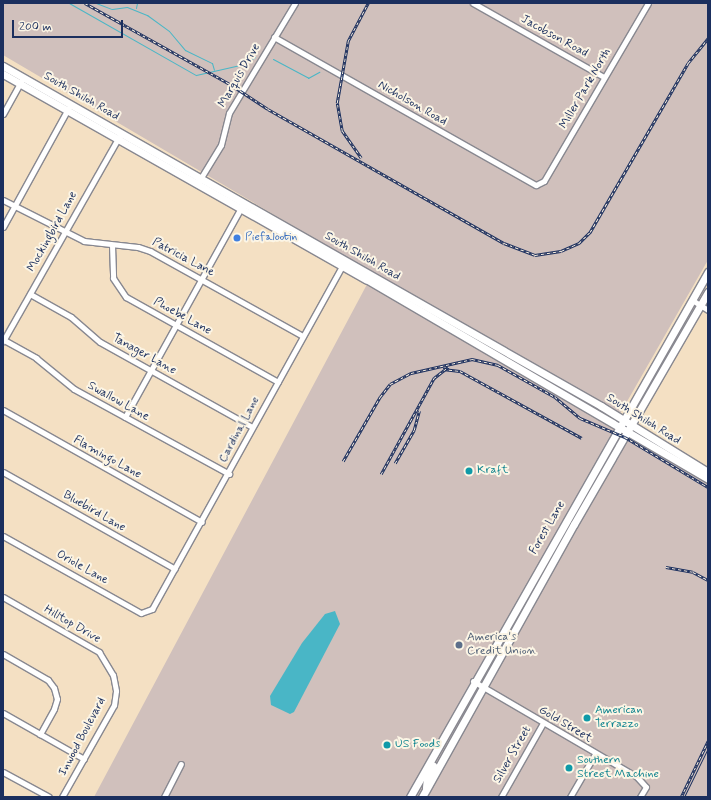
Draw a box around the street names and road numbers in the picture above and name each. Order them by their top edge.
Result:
street label: Jacobson Road [518,13,590,61]
street label: Marquis Drive [216,42,264,110]
street label: Miller Park North [558,47,614,131]
street label: South Shiloh Road [41,69,121,125]
street label: Nicholson Road [375,78,449,130]
street label: Mockingbird Lane [25,189,81,275]
street label: South Shiloh Road [322,229,402,285]
street label: Patricia Lane [149,236,217,280]
street label: Phoebe Lane [150,295,214,339]
street label: Tanager Lane [110,332,178,378]
street label: Swallow Lane [85,379,151,425]
street label: South Shiloh Road [603,391,683,449]
street label: Cardinal Lane [216,394,264,466]
street label: Flamingo Lane [70,433,144,483]
street label: Bluebird Lane [60,488,128,536]
street label: Forest Lane [527,499,569,557]
street label: Oriole Lane [53,548,111,588]
street label: Hilltop Drive [42,603,102,647]
street label: Inwood Boulevard [56,695,110,779]
street label: Gold Street [536,703,594,747]
street label: Silver Street [490,723,536,787]

